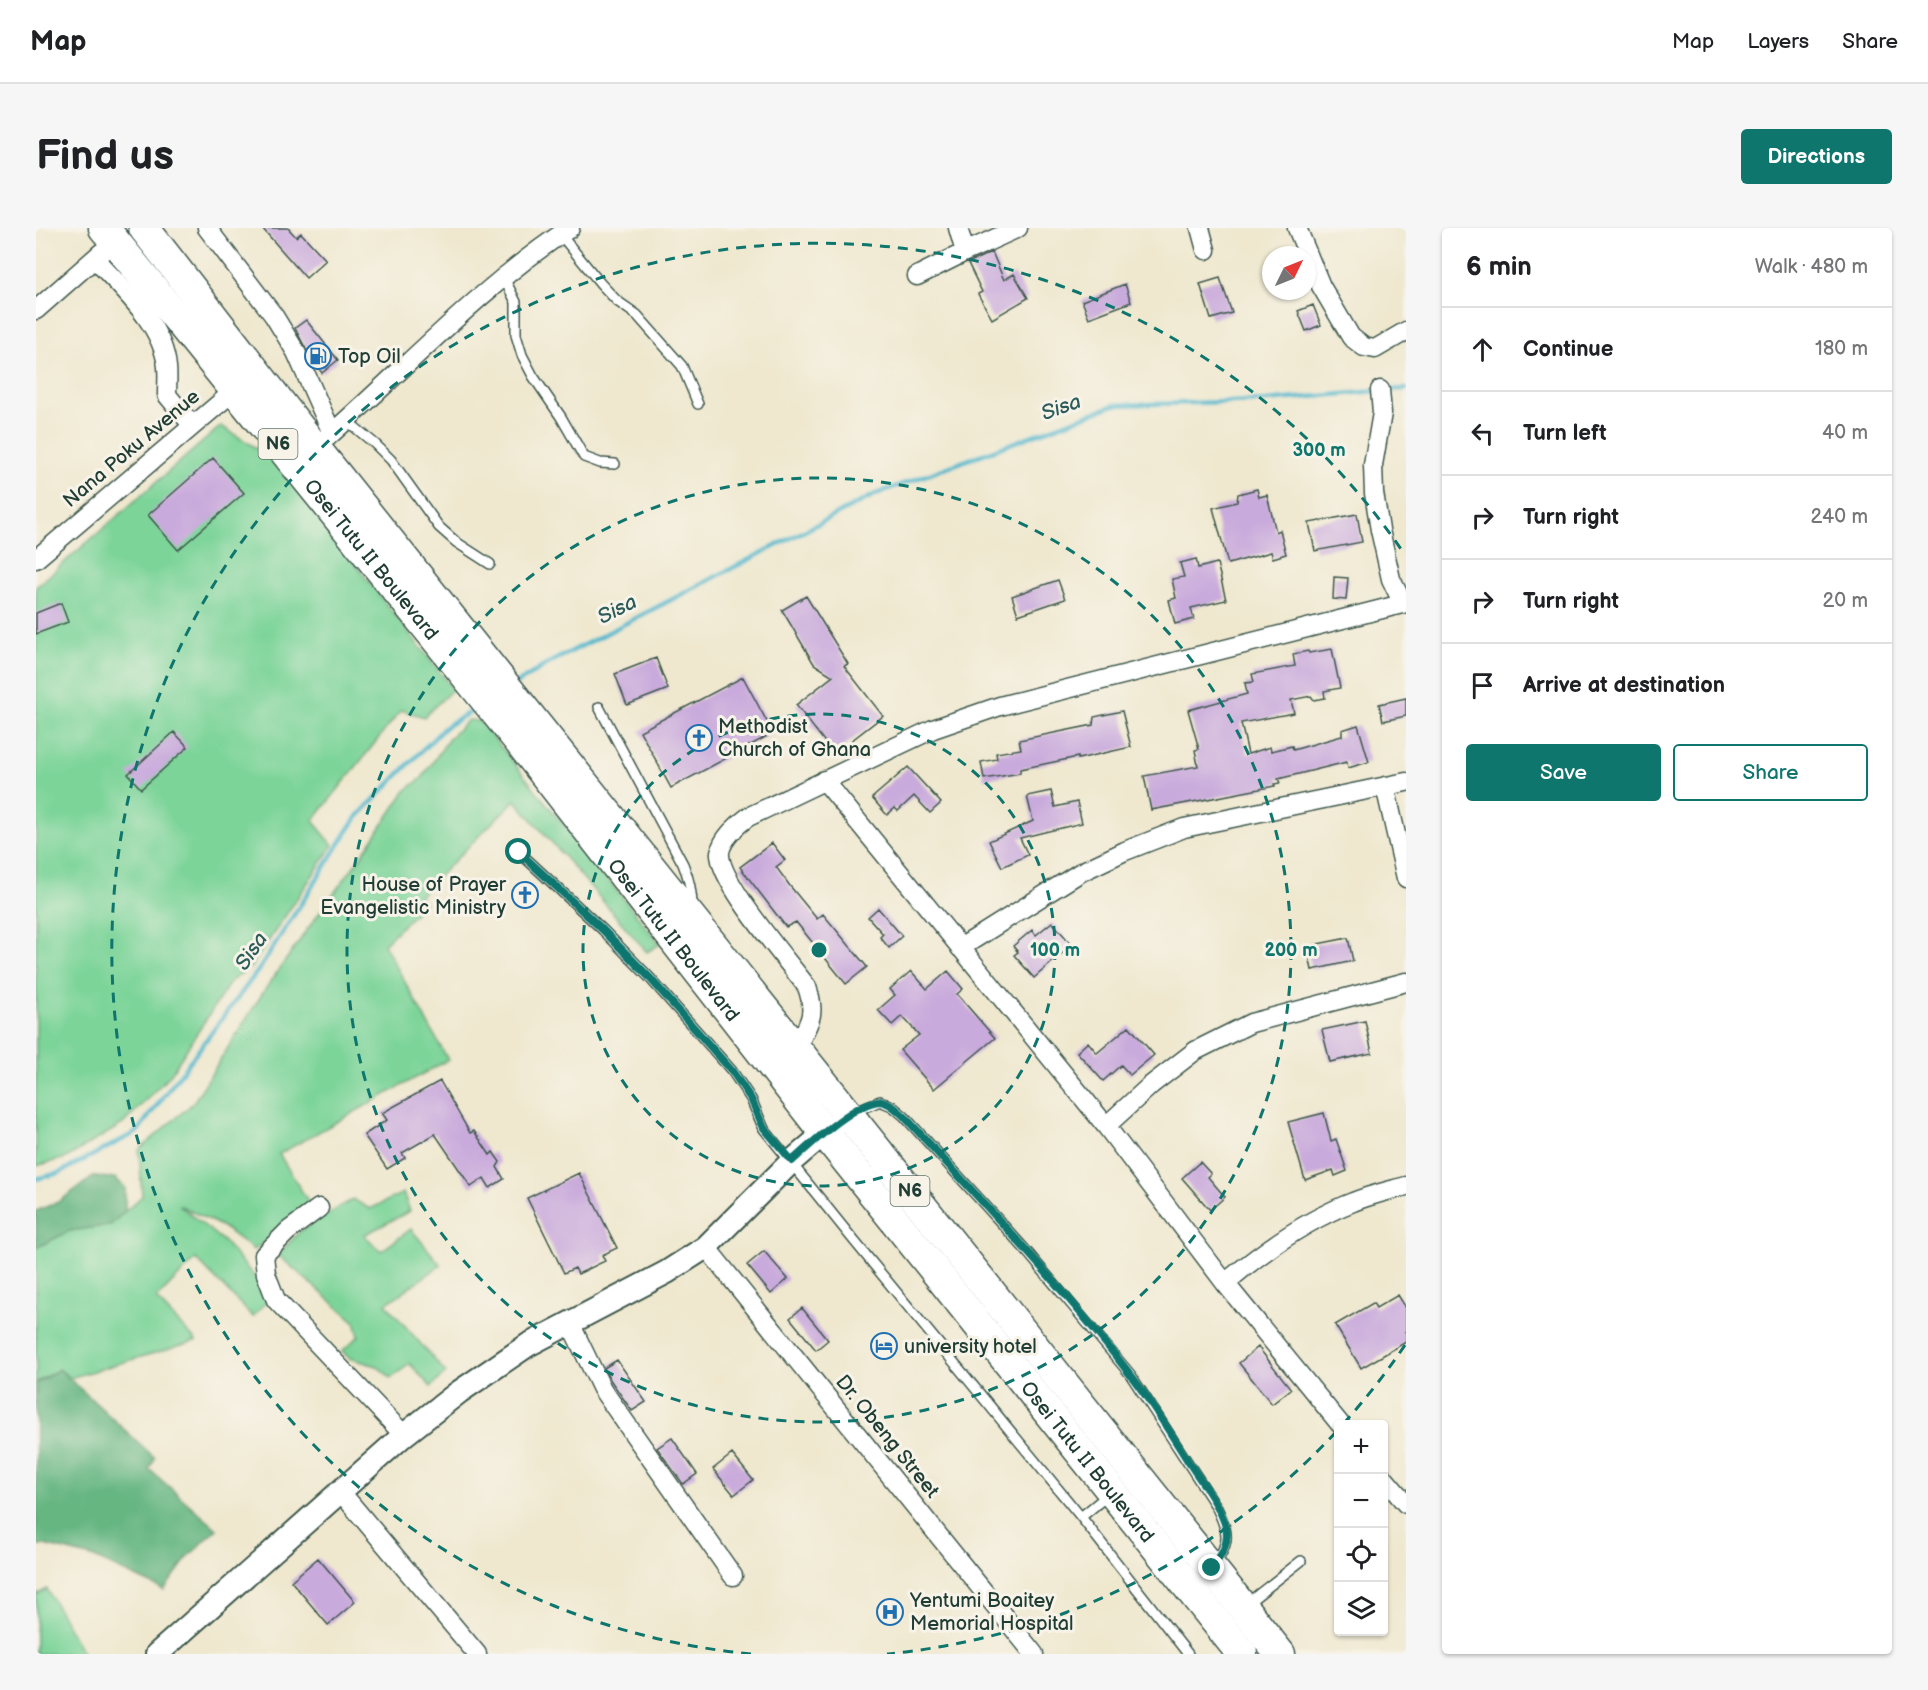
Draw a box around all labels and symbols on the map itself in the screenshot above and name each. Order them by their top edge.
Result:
north arrow [1262,246,1316,300]
fuel station icon: Top Oil [303,341,333,371]
place label: Top Oil [338,345,401,369]
street label: Nana Poku Avenue [58,385,205,513]
water label: Sisa [1038,389,1085,426]
road number: N6 [258,429,298,459]
text: 300 m [1292,440,1346,461]
street label: Osei Tutu II Boulevard [299,475,443,645]
water label: Sisa [593,589,641,630]
place label: Methodist Church of Ghana [718,715,871,762]
church icon: Methodist Church of Ghana [684,723,714,753]
route start [505,838,531,864]
street label: Osei Tutu II Boulevard [602,854,744,1027]
place label: House of Prayer Evangelistic Ministry [320,873,507,920]
church icon: House of Prayer Evangelistic Ministry [510,880,540,910]
water label: Sisa [230,927,273,975]
centre of rings [809,940,829,960]
text: 100 m [1030,940,1080,961]
text: 200 m [1264,940,1318,961]
road number: N6 [890,1176,930,1206]
hotel icon: university hotel [869,1331,899,1361]
place label: university hotel [904,1335,1037,1359]
street label: Dr. Obeng Street [830,1370,944,1503]
street label: Osei Tutu II Boulevard [1015,1377,1159,1548]
route end [1198,1554,1224,1580]
place label: Yentumi Boaitey Memorial Hospital [909,1589,1074,1636]
hospital icon: Yentumi Boaitey Memorial Hospital [875,1597,905,1627]

